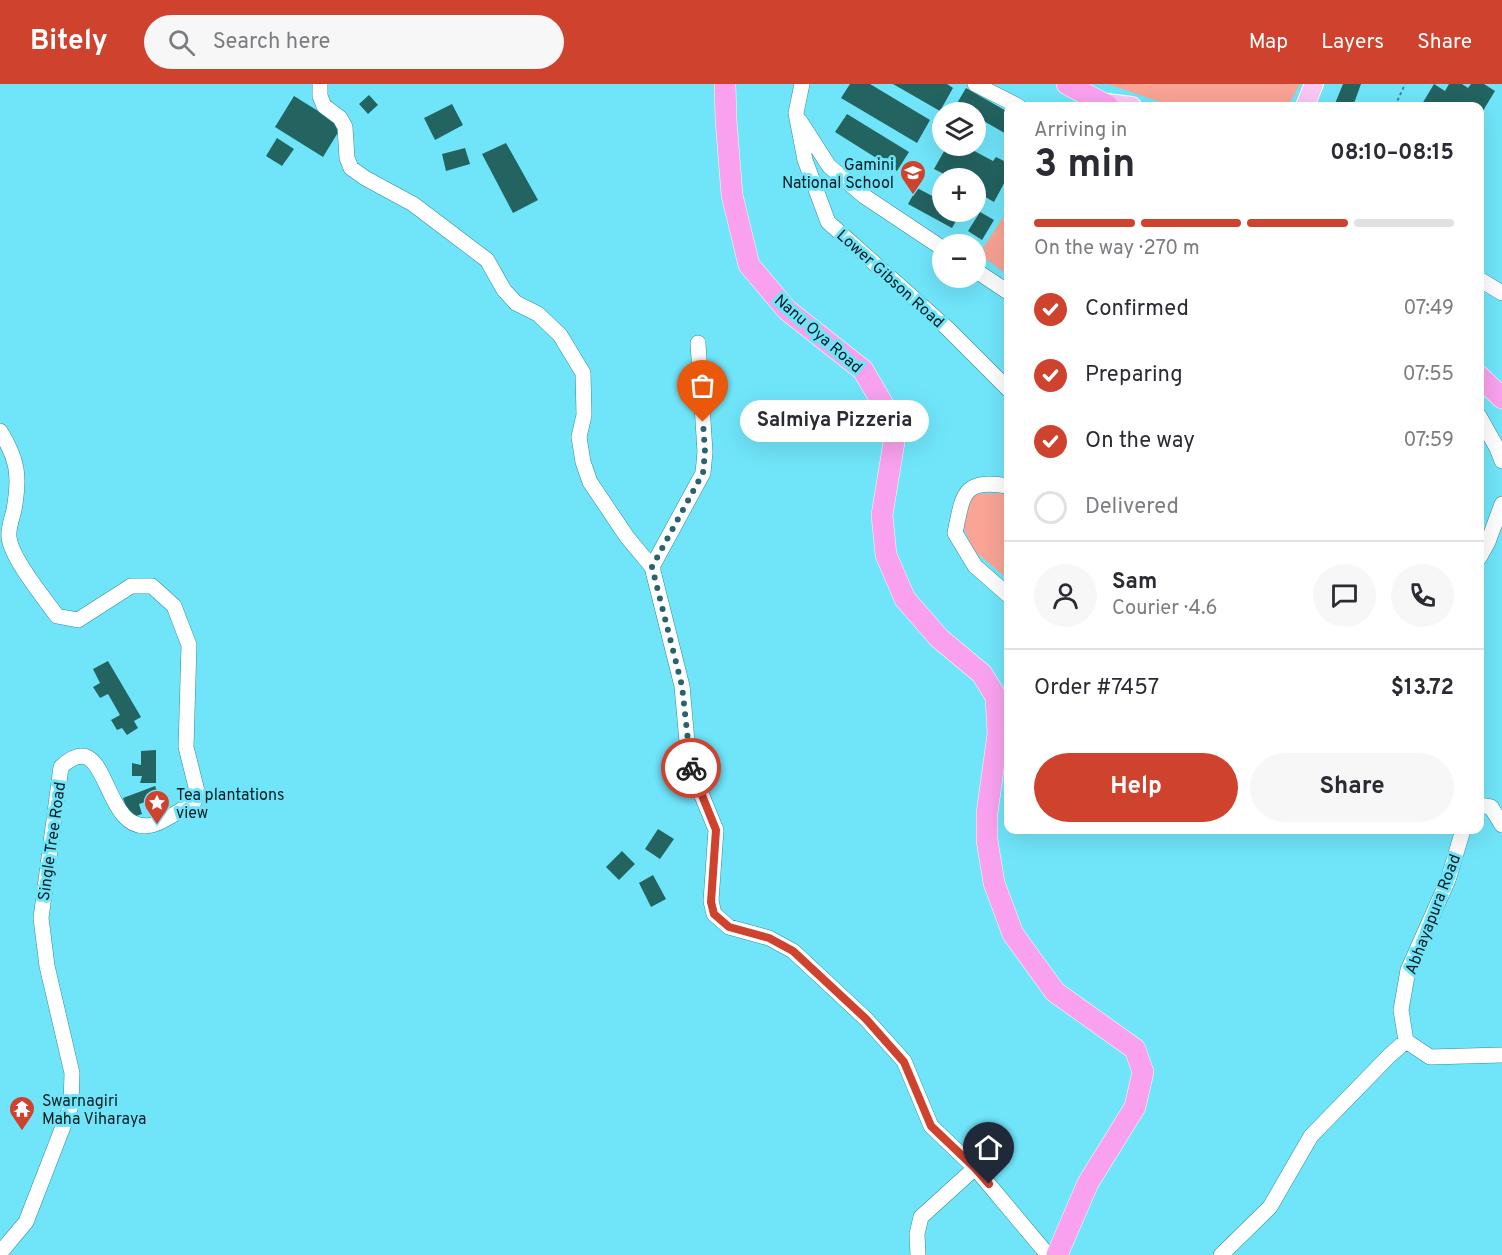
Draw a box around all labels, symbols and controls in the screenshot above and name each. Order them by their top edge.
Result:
search box [144,15,564,69]
text: Bitely [30,24,108,60]
icon: search [165,26,198,59]
text: Search here [213,29,330,56]
text: Map [1249,29,1288,56]
text: Layers [1321,29,1384,56]
text: Share [1417,29,1472,56]
map controls [932,102,986,288]
button: layers [932,102,986,156]
text: Arriving in [1034,118,1127,144]
text: 08:10–08:15 [1330,140,1454,167]
text: 3 min [1034,142,1135,191]
place label: Gamini National School [782,156,894,194]
school or university icon: Gamini National School [898,158,928,196]
button: + [932,168,986,222]
street label: Lower Gibson Road [832,226,948,333]
button: − [932,234,986,288]
text: On the way · 270 m [1034,236,1200,262]
street label: Nanu Oya Road [770,291,866,378]
icon: check [1034,293,1067,326]
text: Confirmed [1085,296,1189,323]
text: 07:49 [1404,296,1454,322]
icon: check [1034,359,1067,392]
pin [677,360,728,422]
text: Preparing [1085,362,1183,389]
text: 07:55 [1403,362,1454,388]
icon: bag [686,369,719,402]
callout: Salmiya Pizzeria [739,401,928,443]
text: Salmiya Pizzeria [757,408,912,434]
icon: check [1034,425,1067,458]
text: On the way [1085,428,1195,455]
text: 07:59 [1403,428,1454,454]
text: Delivered [1085,494,1179,521]
button: person [1034,564,1097,627]
button: chat [1313,564,1376,627]
button: phone [1391,564,1454,627]
text: Sam [1112,569,1157,596]
text: Courier · 4.6 [1112,596,1217,622]
text: Order #7457 [1034,675,1159,702]
text: $13.72 [1391,675,1454,702]
courier [661,738,721,798]
icon: bike [675,752,708,785]
button: Help [1034,753,1238,822]
button: Share [1250,753,1454,822]
street label: Single Tree Road [35,781,71,902]
place label: Tea plantations view [176,786,284,824]
place icon: Tea plantations view [142,788,172,826]
street label: Abhayapura Road [1402,852,1466,978]
place label: Swarnagiri Maha Viharaya [42,1092,146,1130]
temple icon: Swarnagiri Maha Viharaya [7,1094,37,1132]
pin [963,1122,1014,1184]
icon: home [972,1131,1005,1164]

